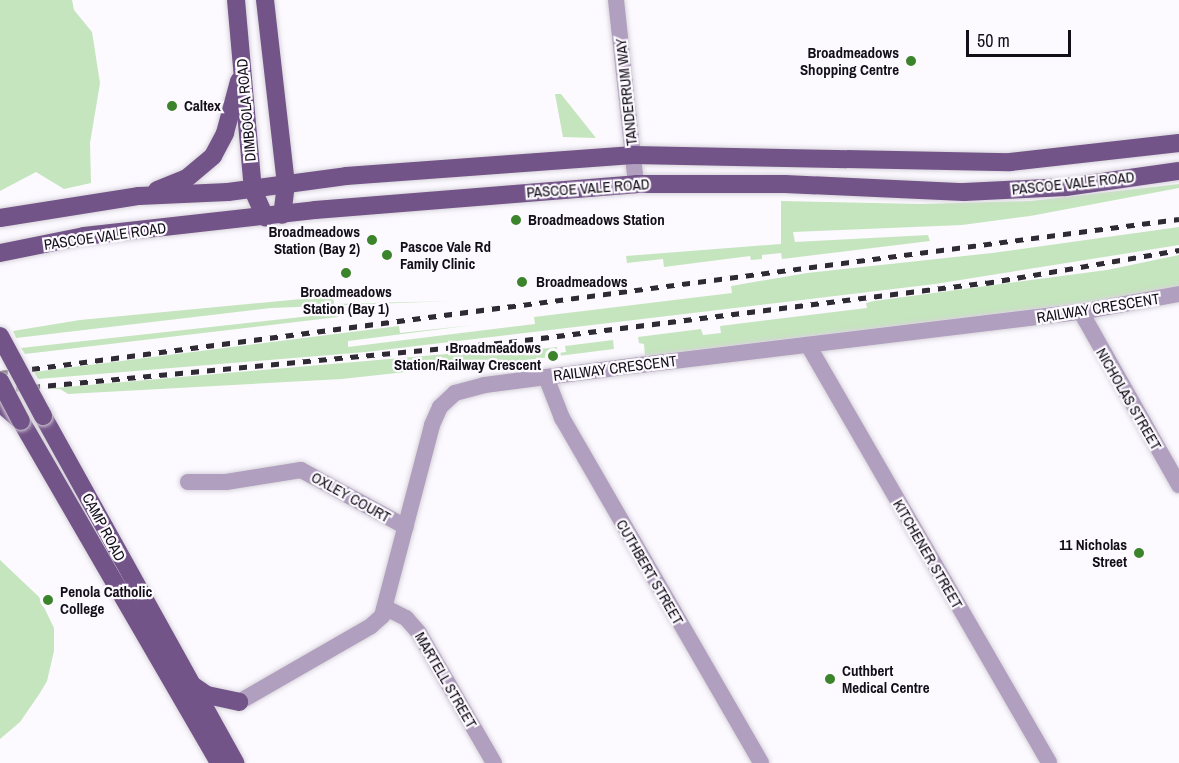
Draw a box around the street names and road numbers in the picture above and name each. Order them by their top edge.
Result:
street label: TANDERRUM WAY [611,37,641,147]
street label: DIMBOOLA ROAD [233,57,259,163]
street label: PASCOE VALE ROAD [1011,168,1135,198]
street label: PASCOE VALE ROAD [526,175,650,201]
street label: PASCOE VALE ROAD [43,219,167,253]
street label: RAILWAY CRESCENT [1035,289,1161,327]
street label: NICHOLAS STREET [1092,345,1166,453]
street label: RAILWAY CRESCENT [552,351,678,385]
street label: OXLEY COURT [308,468,394,526]
street label: CAMP ROAD [79,490,129,564]
street label: KITCHENER STREET [889,496,967,612]
street label: CUTHBERT STREET [613,516,687,628]
street label: MARTELL STREET [411,629,481,731]

